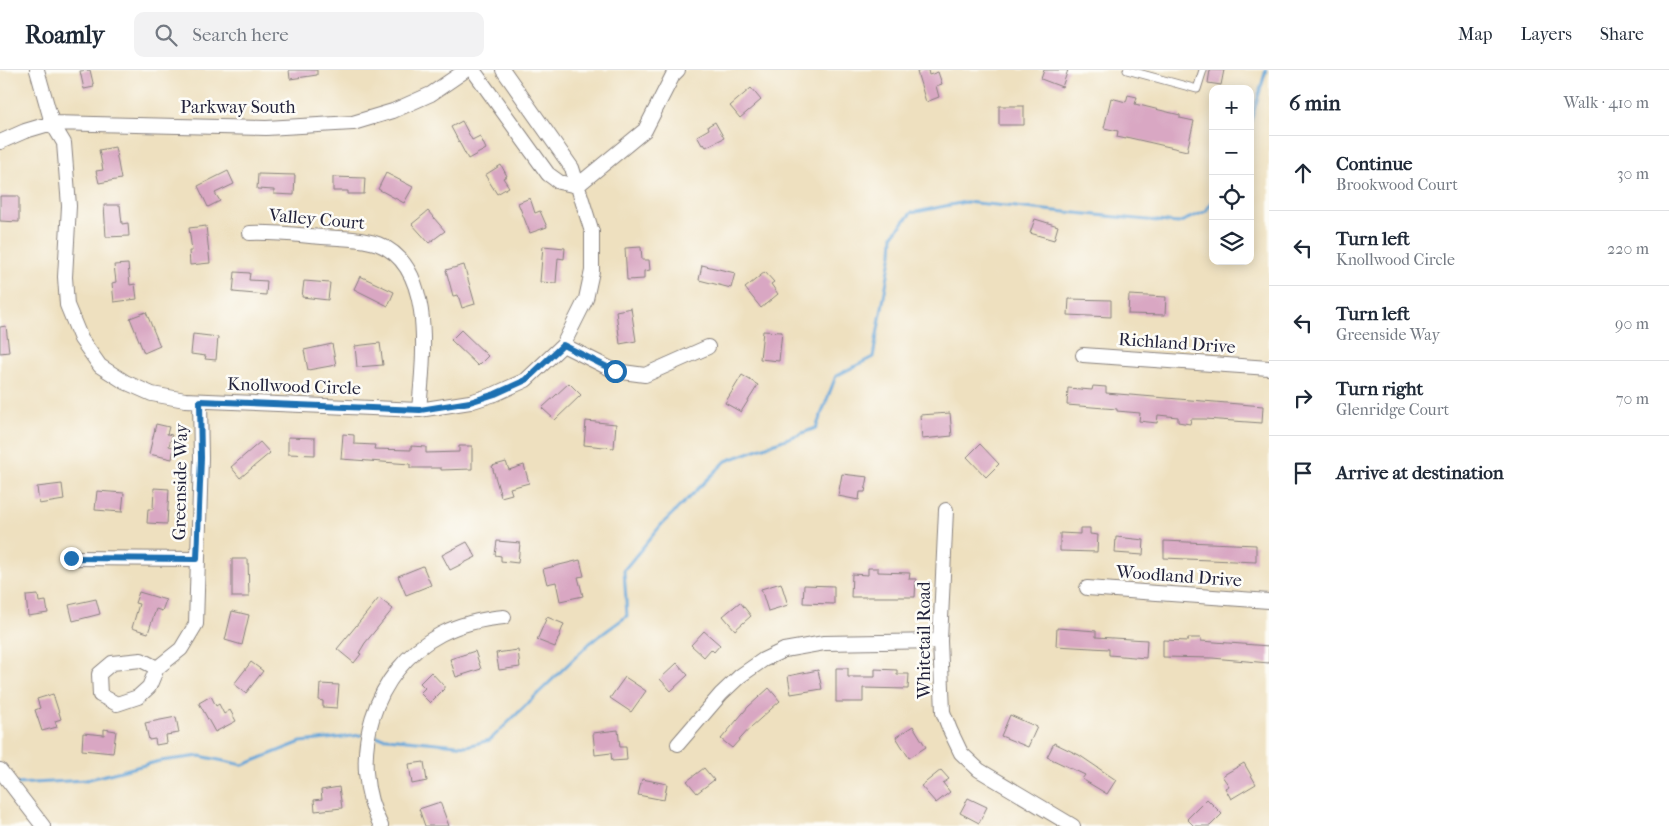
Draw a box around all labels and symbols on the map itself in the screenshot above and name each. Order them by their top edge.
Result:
street label: Parkway South [180,97,296,118]
street label: Valley Court [267,205,366,234]
street label: Richland Drive [1118,329,1236,358]
route start [604,360,627,383]
street label: Knollwood Circle [227,374,361,399]
street label: Greenside Way [169,422,192,541]
route end [60,547,83,570]
street label: Woodland Drive [1114,562,1243,591]
street label: Whitetail Road [914,581,935,700]

